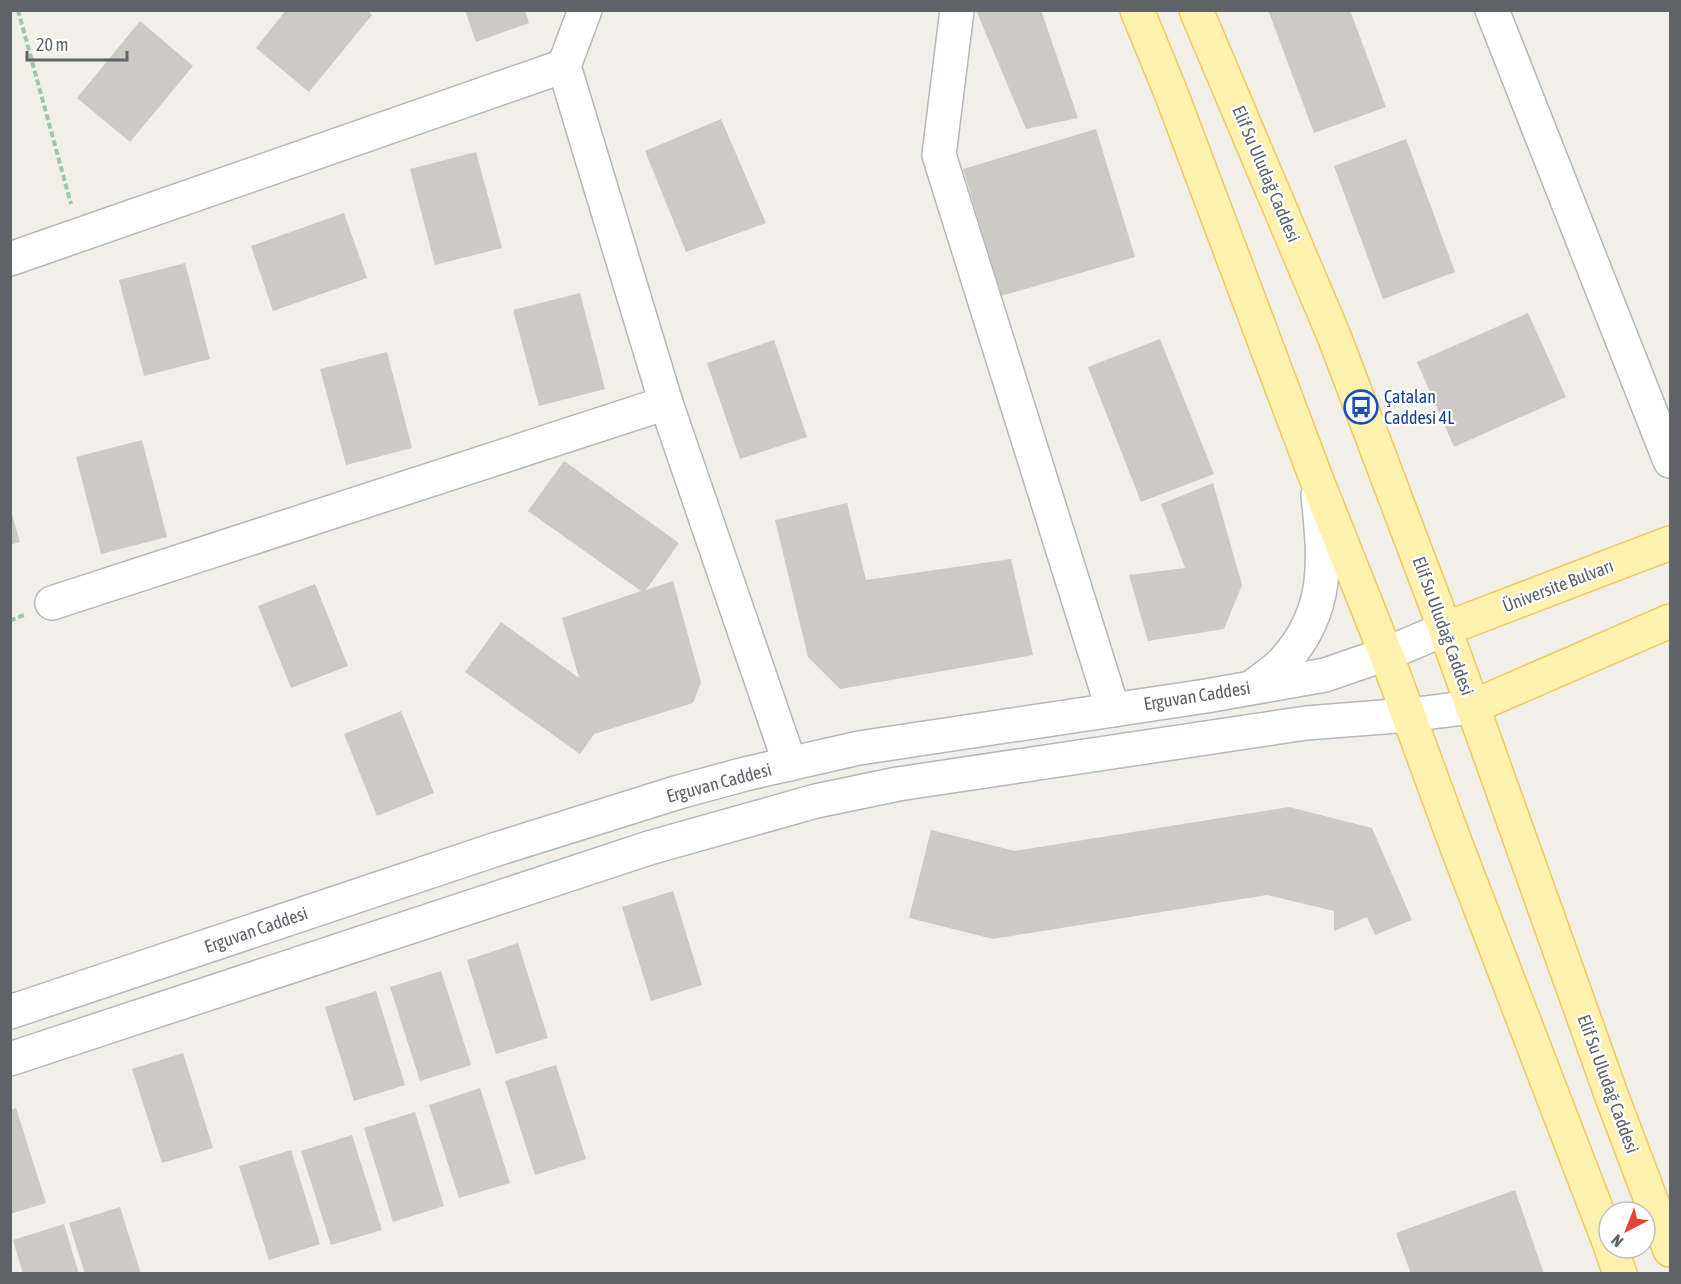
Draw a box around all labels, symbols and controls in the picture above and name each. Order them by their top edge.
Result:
scale bar [27,24,128,62]
text: 20 m [36,34,68,55]
street label: Elif Su Uludağ Caddesi [1228,102,1305,245]
place label: Çatalan Caddesi 4L [1384,386,1454,428]
bus stop icon: Çatalan Caddesi 4L [1343,389,1379,425]
street label: Elif Su Uludağ Caddesi [1409,554,1478,698]
street label: Üniversite Bulvarı [1499,555,1616,616]
street label: Erguvan Caddesi [1142,677,1252,714]
street label: Erguvan Caddesi [664,758,774,807]
street label: Erguvan Caddesi [201,902,310,957]
street label: Elif Su Uludağ Caddesi [1574,1012,1643,1156]
north arrow [1597,1200,1657,1260]
text: N [1607,1231,1626,1251]

